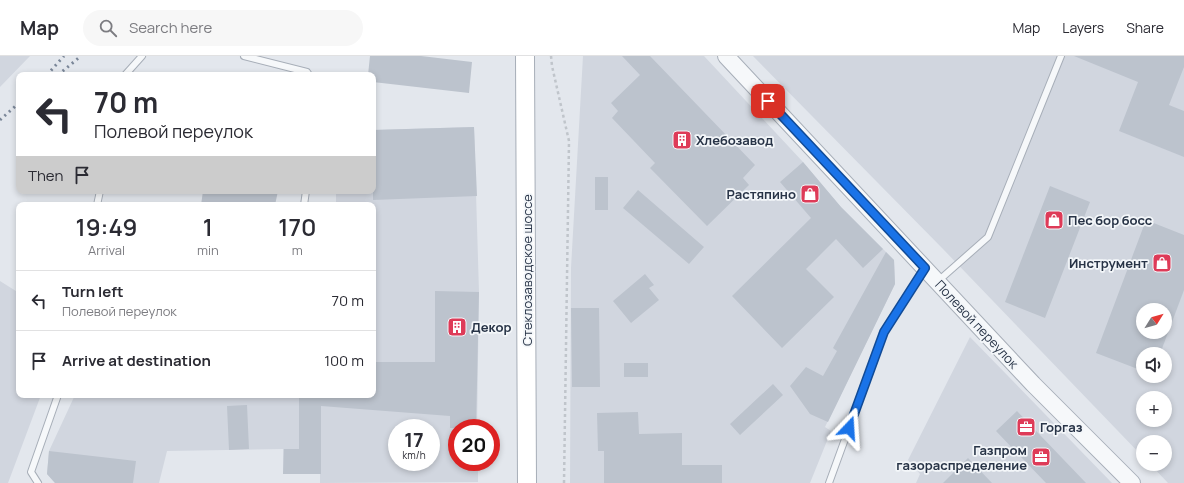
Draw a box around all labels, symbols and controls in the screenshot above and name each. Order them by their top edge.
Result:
search box [83,10,363,46]
text: Map [20,15,59,41]
icon: search [97,17,119,39]
text: Search here [129,17,212,38]
text: Map [1012,18,1040,37]
text: Layers [1062,18,1104,37]
text: Share [1126,18,1164,37]
text: 70 m [94,83,158,121]
pin [751,84,785,118]
icon: left [28,88,80,140]
icon: arrive [757,90,779,112]
text: Полевой переулок [94,119,253,143]
building icon: Хлебозавод [671,129,693,151]
place label: Хлебозавод [696,131,773,149]
icon: arrive [71,164,93,186]
text: Then [28,165,63,186]
shop icon: Растяпино [799,183,821,205]
place label: Растяпино [727,185,796,203]
street label: Стеклозаводское шоссе [518,194,536,346]
shop icon: Пес бор босс [1043,209,1065,231]
text: 19:49 [76,210,137,243]
text: 1 [203,210,213,243]
text: 170 [278,210,316,243]
place label: Пес бор босс [1068,211,1153,229]
text: Arrival [88,241,125,259]
text: min [197,241,219,259]
text: m [292,241,303,259]
shop icon: Инструмент [1151,252,1173,274]
place label: Инструмент [1069,254,1148,272]
street label: Полевой переулок [931,276,1023,373]
text: Turn left [62,281,124,302]
icon: left [28,290,50,312]
text: 70 m [332,290,364,311]
text: Полевой переулок [62,302,177,320]
north arrow [1136,303,1172,339]
map controls [1136,303,1172,471]
building icon: Декор [446,316,468,338]
place label: Декор [471,318,512,336]
button: sound [1136,347,1172,383]
icon: arrive [28,350,50,372]
text: Arrive at destination [62,350,211,371]
text: 100 m [324,350,364,371]
button: + [1136,391,1172,427]
position arrow [828,407,870,449]
office icon: Горгаз [1015,416,1037,438]
place label: Горгаз [1040,418,1083,436]
speed limit sign: 20 [448,419,500,471]
text: 17 [404,426,424,453]
button: − [1136,435,1172,471]
place label: Газпром газораспределение [896,441,1027,474]
office icon: Газпром газораспределение [1030,446,1052,468]
text: km/h [402,448,426,462]

